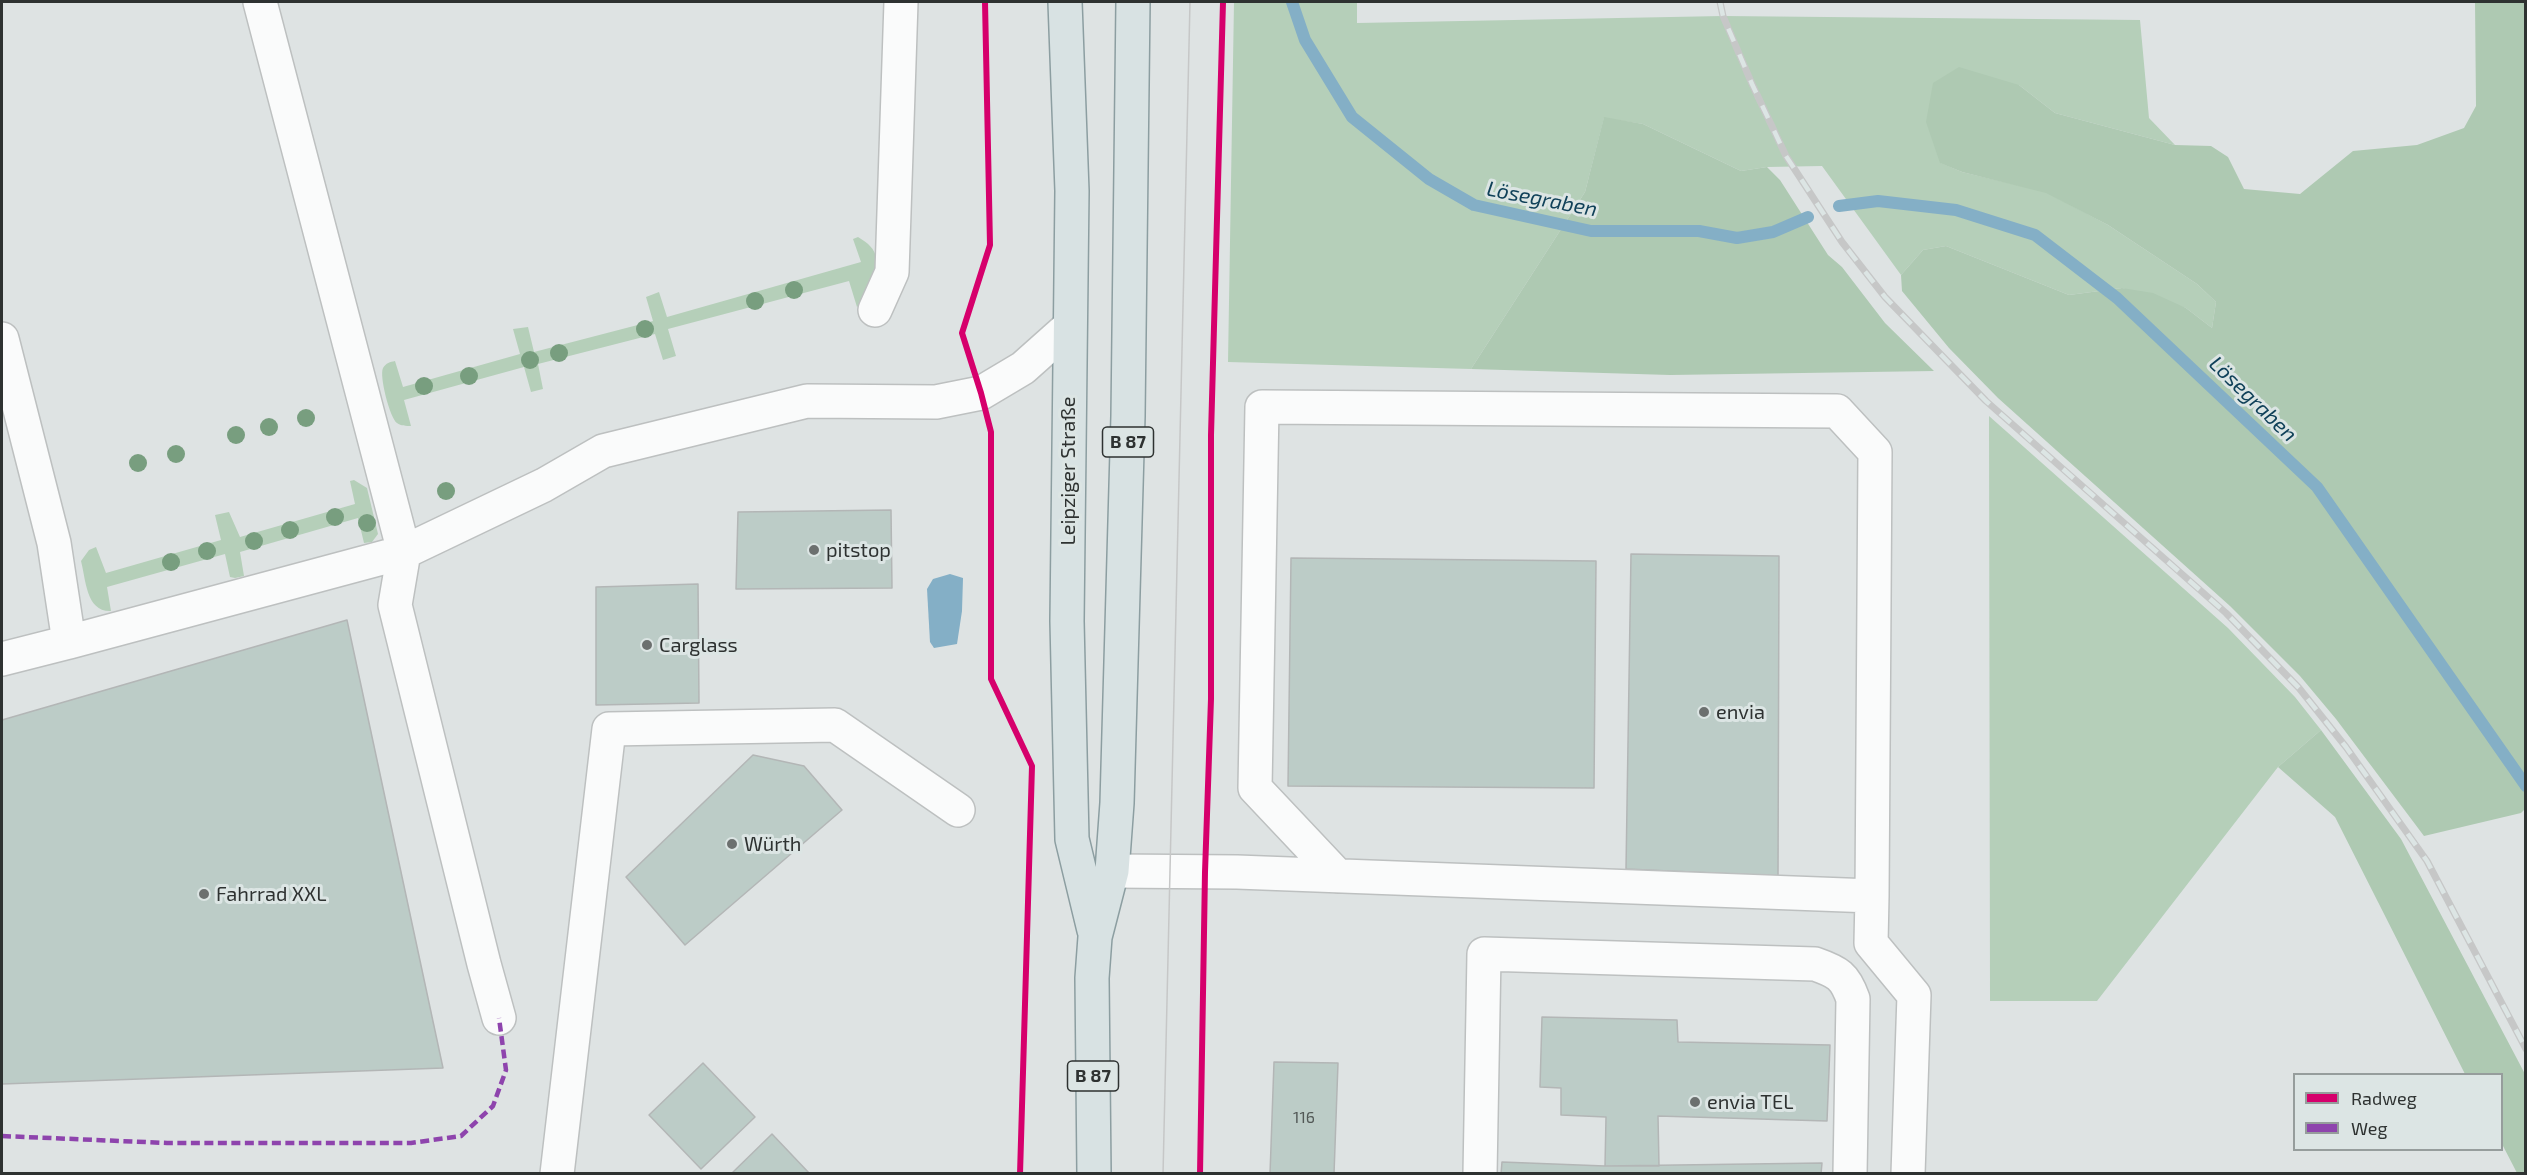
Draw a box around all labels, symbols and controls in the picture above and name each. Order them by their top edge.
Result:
water label: Lösegraben [1485,176,1599,222]
water label: Lösegraben [2204,351,2302,447]
street label: Leipziger Straße [1056,397,1080,545]
road number: B 87 [1102,427,1154,457]
place label: pitstop [826,538,891,562]
marker: pitstop [807,543,821,557]
place label: Carglass [659,633,738,657]
marker: Carglass [640,638,654,652]
place label: envia [1716,700,1765,724]
marker: envia [1697,705,1711,719]
place label: Würth [744,832,801,856]
marker: Würth [725,837,739,851]
place label: Fahrrad XXL [216,882,327,906]
marker: Fahrrad XXL [197,887,211,901]
road number: B 87 [1068,1061,1118,1091]
legend [2293,1073,2503,1151]
text: Radweg [2351,1087,2417,1109]
place label: envia TEL [1707,1090,1793,1114]
marker: envia TEL [1688,1095,1702,1109]
house number: 116 [1293,1108,1315,1128]
text: Weg [2351,1117,2387,1139]

